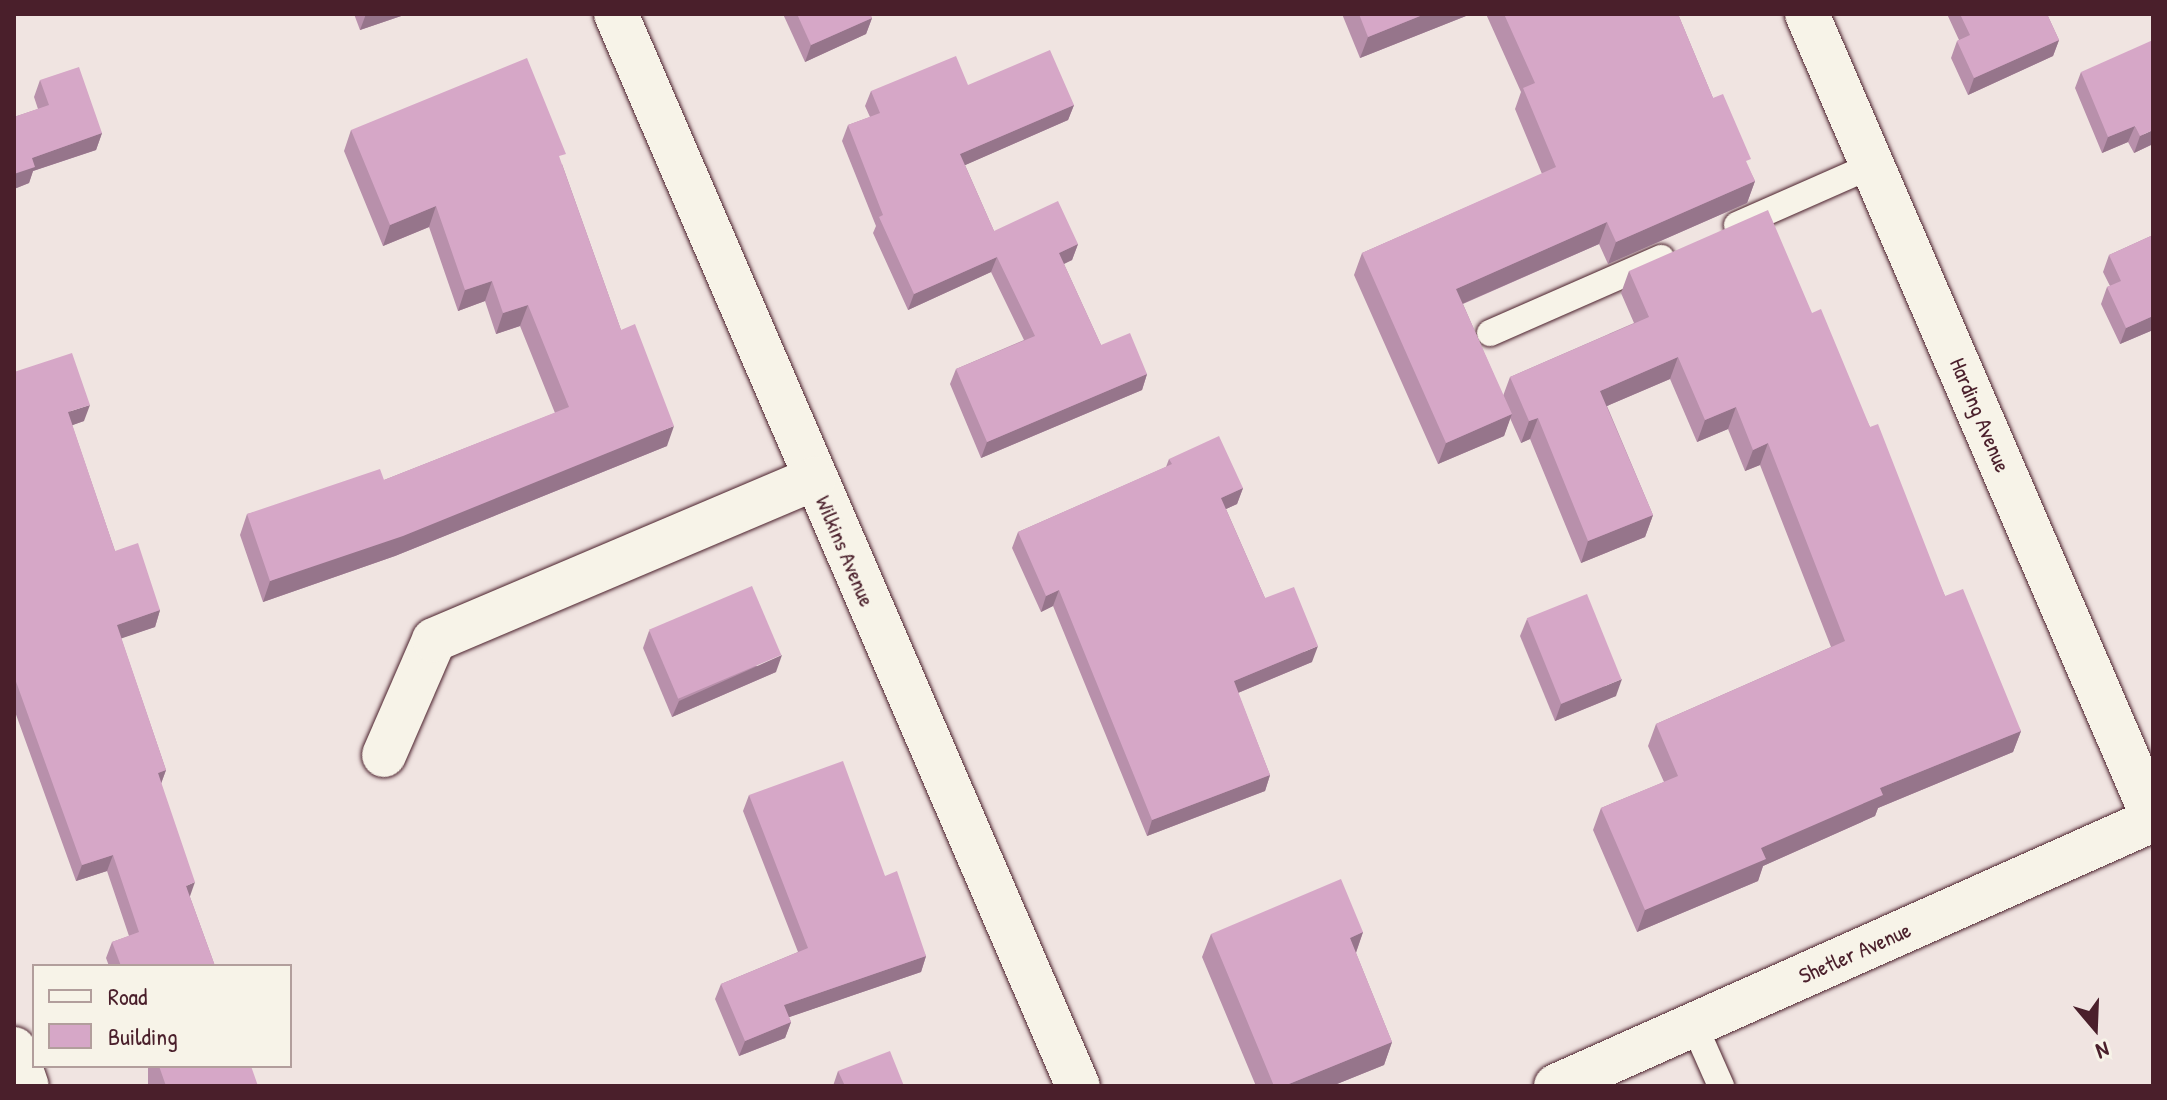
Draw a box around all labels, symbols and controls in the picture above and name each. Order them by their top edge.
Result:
street label: Harding Avenue [1944,354,2016,476]
street label: Wilkins Avenue [810,492,880,610]
street label: Shetler Avenue [1795,917,1915,989]
legend [32,964,292,1068]
text: Road [108,980,147,1012]
north arrow [2055,988,2135,1068]
text: Building [108,1020,178,1052]
text: N [2092,1035,2113,1067]

